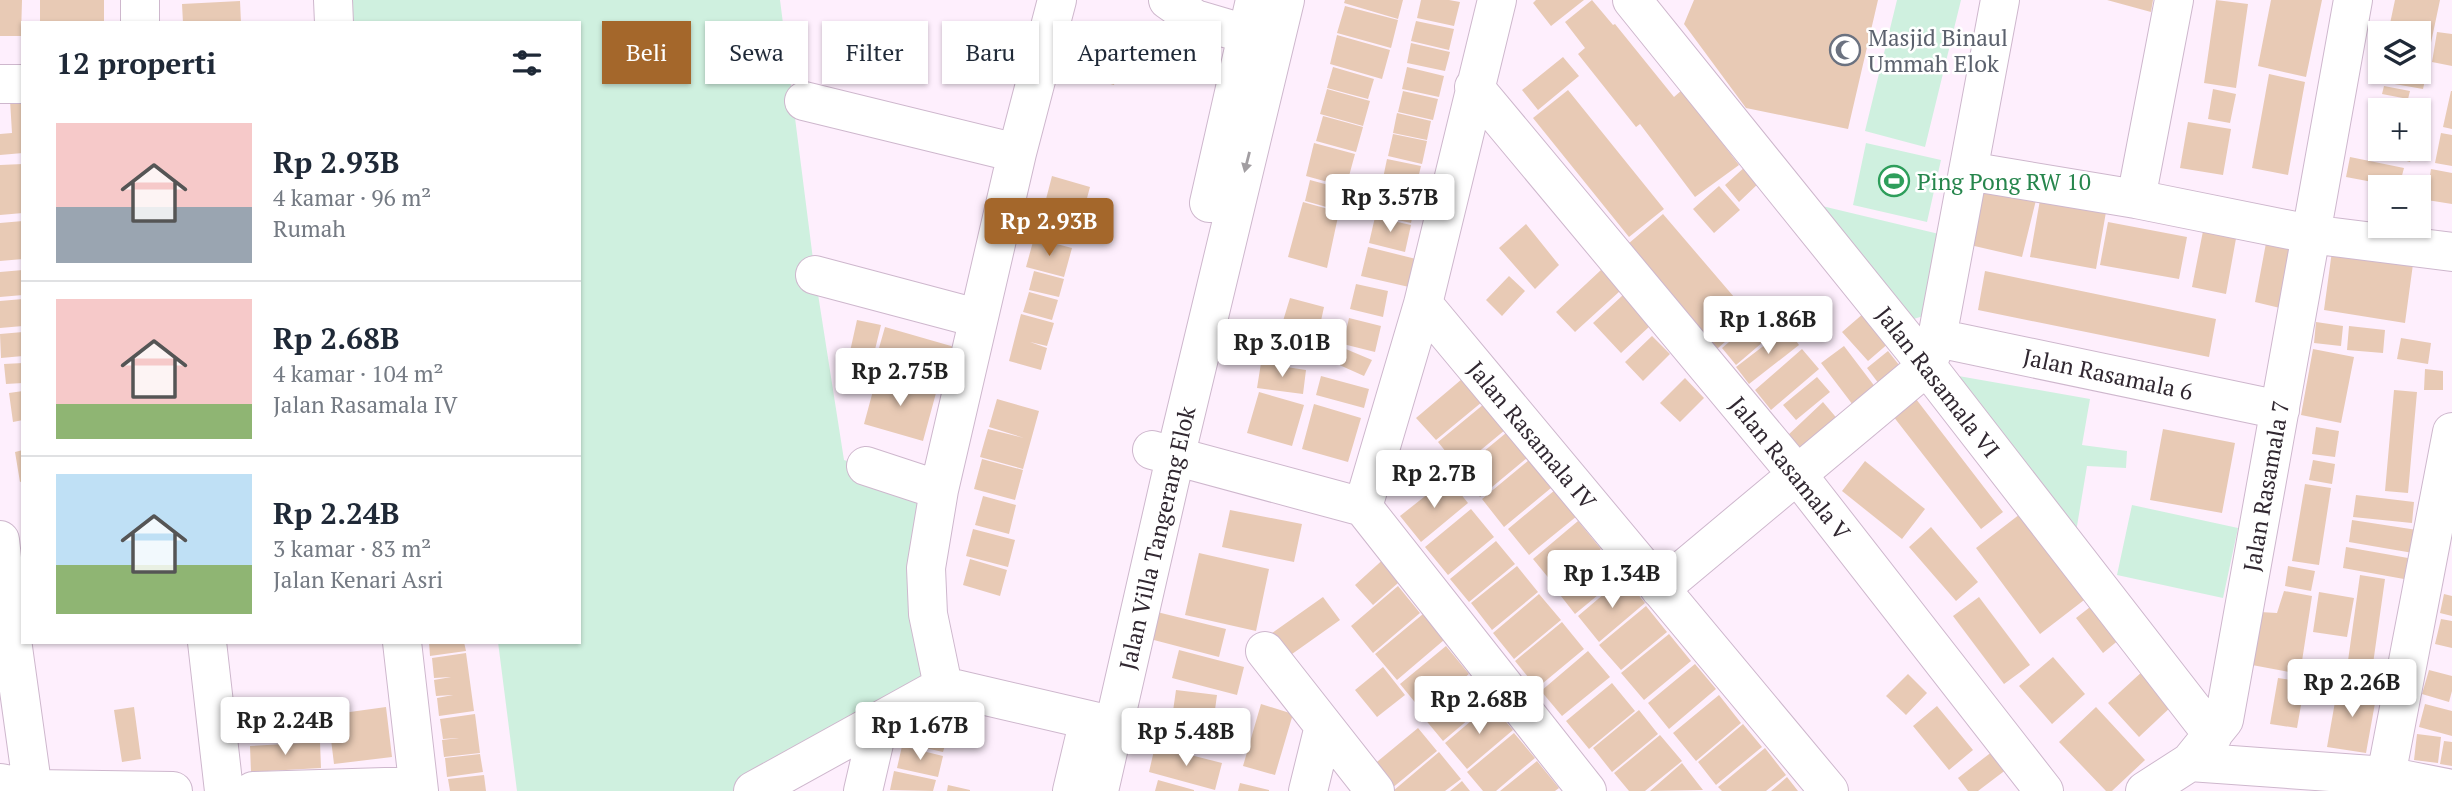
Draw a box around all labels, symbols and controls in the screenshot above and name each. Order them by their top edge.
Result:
chip: Beli [602,21,691,84]
chip: Sewa [705,21,808,84]
chip: Filter [822,21,928,84]
chip: Baru [942,21,1039,84]
chip: Apartemen [1053,21,1221,84]
map controls [2368,21,2431,238]
button: layers [2368,21,2431,84]
place label: Masjid Binaul Ummah Elok [1868,22,2008,79]
mosque icon: Masjid Binaul Ummah Elok [1828,33,1862,67]
text: 12 properti [56,43,216,83]
icon: filters [508,44,546,82]
button: + [2368,98,2431,161]
text: Rp 2.93B [273,142,399,182]
icon: home [112,151,196,235]
one-way arrow [1241,151,1252,173]
sports icon: Ping Pong RW 10 [1877,164,1911,198]
place label: Ping Pong RW 10 [1917,166,2091,197]
pin: Rp 3.57B [1318,174,1462,234]
button: − [2368,175,2431,238]
text: Rp 3.57B [1342,181,1438,212]
text: 4 kamar · 96 m² [273,182,431,213]
pin: Rp 2.93B [977,198,1121,258]
text: Rp 2.93B [1001,205,1097,236]
text: Rumah [273,213,346,244]
pin: Rp 1.86B [1696,296,1840,356]
street label: Jalan Rasamala VI [1869,300,2007,464]
text: Rp 1.86B [1720,303,1816,334]
text: Rp 2.68B [273,318,399,358]
pin: Rp 3.01B [1210,320,1354,379]
text: Rp 3.01B [1234,326,1330,357]
icon: home [112,327,196,411]
street label: Jalan Rasamala 6 [2020,341,2196,407]
pin: Rp 2.75B [828,348,972,408]
street label: Jalan Rasamala IV [1461,354,1603,516]
text: Rp 2.75B [852,355,948,386]
text: 4 kamar · 104 m² [273,358,443,389]
text: Jalan Rasamala IV [273,389,458,420]
street label: Jalan Rasamala V [1723,390,1858,546]
street label: Jalan Rasamala 7 [2236,398,2296,574]
street label: Jalan Villa Tangerang Elok [1112,403,1202,673]
pin: Rp 2.7B [1369,450,1499,510]
text: Rp 2.7B [1392,457,1476,488]
text: Rp 2.24B [273,493,399,533]
icon: home [112,502,196,586]
text: 3 kamar · 83 m² [273,533,431,564]
pin: Rp 1.34B [1540,550,1684,610]
text: Rp 1.34B [1564,557,1660,588]
text: Jalan Kenari Asri [273,564,443,595]
pin: Rp 2.26B [2280,660,2424,719]
text: Rp 2.26B [2304,666,2400,697]
pin: Rp 2.68B [1407,676,1551,736]
text: Rp 2.68B [1431,683,1527,714]
pin: Rp 2.24B [213,698,357,757]
pin: Rp 1.67B [848,702,992,762]
text: Rp 2.24B [237,704,333,735]
pin: Rp 5.48B [1114,708,1258,768]
text: Rp 1.67B [872,709,968,740]
text: Rp 5.48B [1138,715,1234,746]

